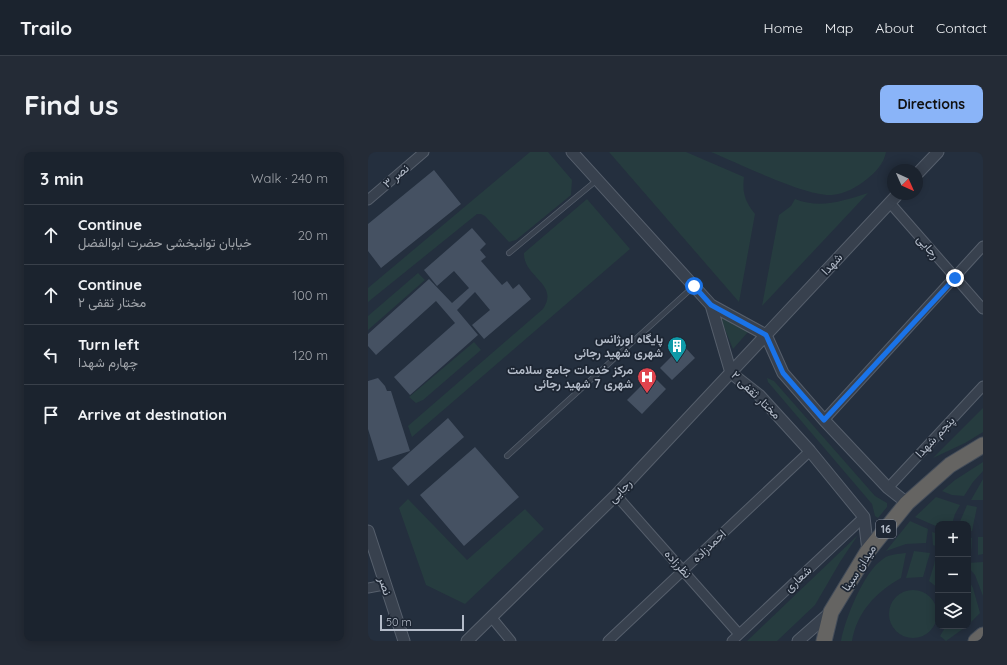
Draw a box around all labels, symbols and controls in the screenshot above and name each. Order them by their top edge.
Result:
text: Trailo [20,16,72,40]
text: Home [764,19,803,37]
text: Map [825,19,853,37]
text: About [875,19,914,37]
text: Contact [936,19,987,37]
button: Directions [880,85,983,123]
text: Find us [24,87,118,122]
street label: نصر ۳ [380,160,412,192]
north arrow [887,164,923,200]
text: 3 min [40,168,84,189]
text: Walk · 240 m [251,170,328,186]
text: Continue [78,215,142,234]
icon: ahead [40,224,62,246]
text: 20 m [298,227,328,243]
street label: رجایی [913,231,943,263]
text: خیابان توانبخشی حضرت ابوالفضل [78,234,252,250]
street label: شهدا [818,250,846,278]
route end [946,269,964,287]
text: Continue [78,275,142,294]
route start [685,277,703,295]
icon: ahead [40,284,62,306]
text: 100 m [292,287,328,303]
text: مختار ثقفی ۲ [78,294,146,310]
place label: پایگاه اورژانس شهری شهید رجائی [574,331,663,361]
text: Turn left [78,335,140,354]
building icon: پایگاه اورژانس شهری شهید رجائی [666,335,688,363]
icon: left [40,344,62,366]
text: 120 m [293,347,328,363]
text: چهارم شهدا [78,354,138,370]
place label: مرکز خدمات جامع سلامت شهری 7 شهید رجائی [507,362,633,392]
hospital icon: مرکز خدمات جامع سلامت شهری 7 شهید رجائی [636,366,658,394]
street label: مختار ثقفی ۲ [728,367,784,423]
icon: arrive [40,404,62,426]
text: Arrive at destination [78,405,227,424]
street label: پنجم شهدا [912,413,959,461]
street label: رجایی [605,476,635,506]
road number: 16 [876,520,896,538]
map controls [935,521,971,629]
button: + [935,521,971,557]
street label: احمدزاده [689,526,729,566]
street label: میدان سینا [838,542,879,594]
street label: نظرزاده [661,546,695,582]
button: − [935,557,971,593]
street label: شعاری [781,562,815,596]
street label: نصر [374,574,395,597]
button: layers [935,593,971,629]
scale bar [380,613,464,632]
text: 50 m [386,615,412,629]

